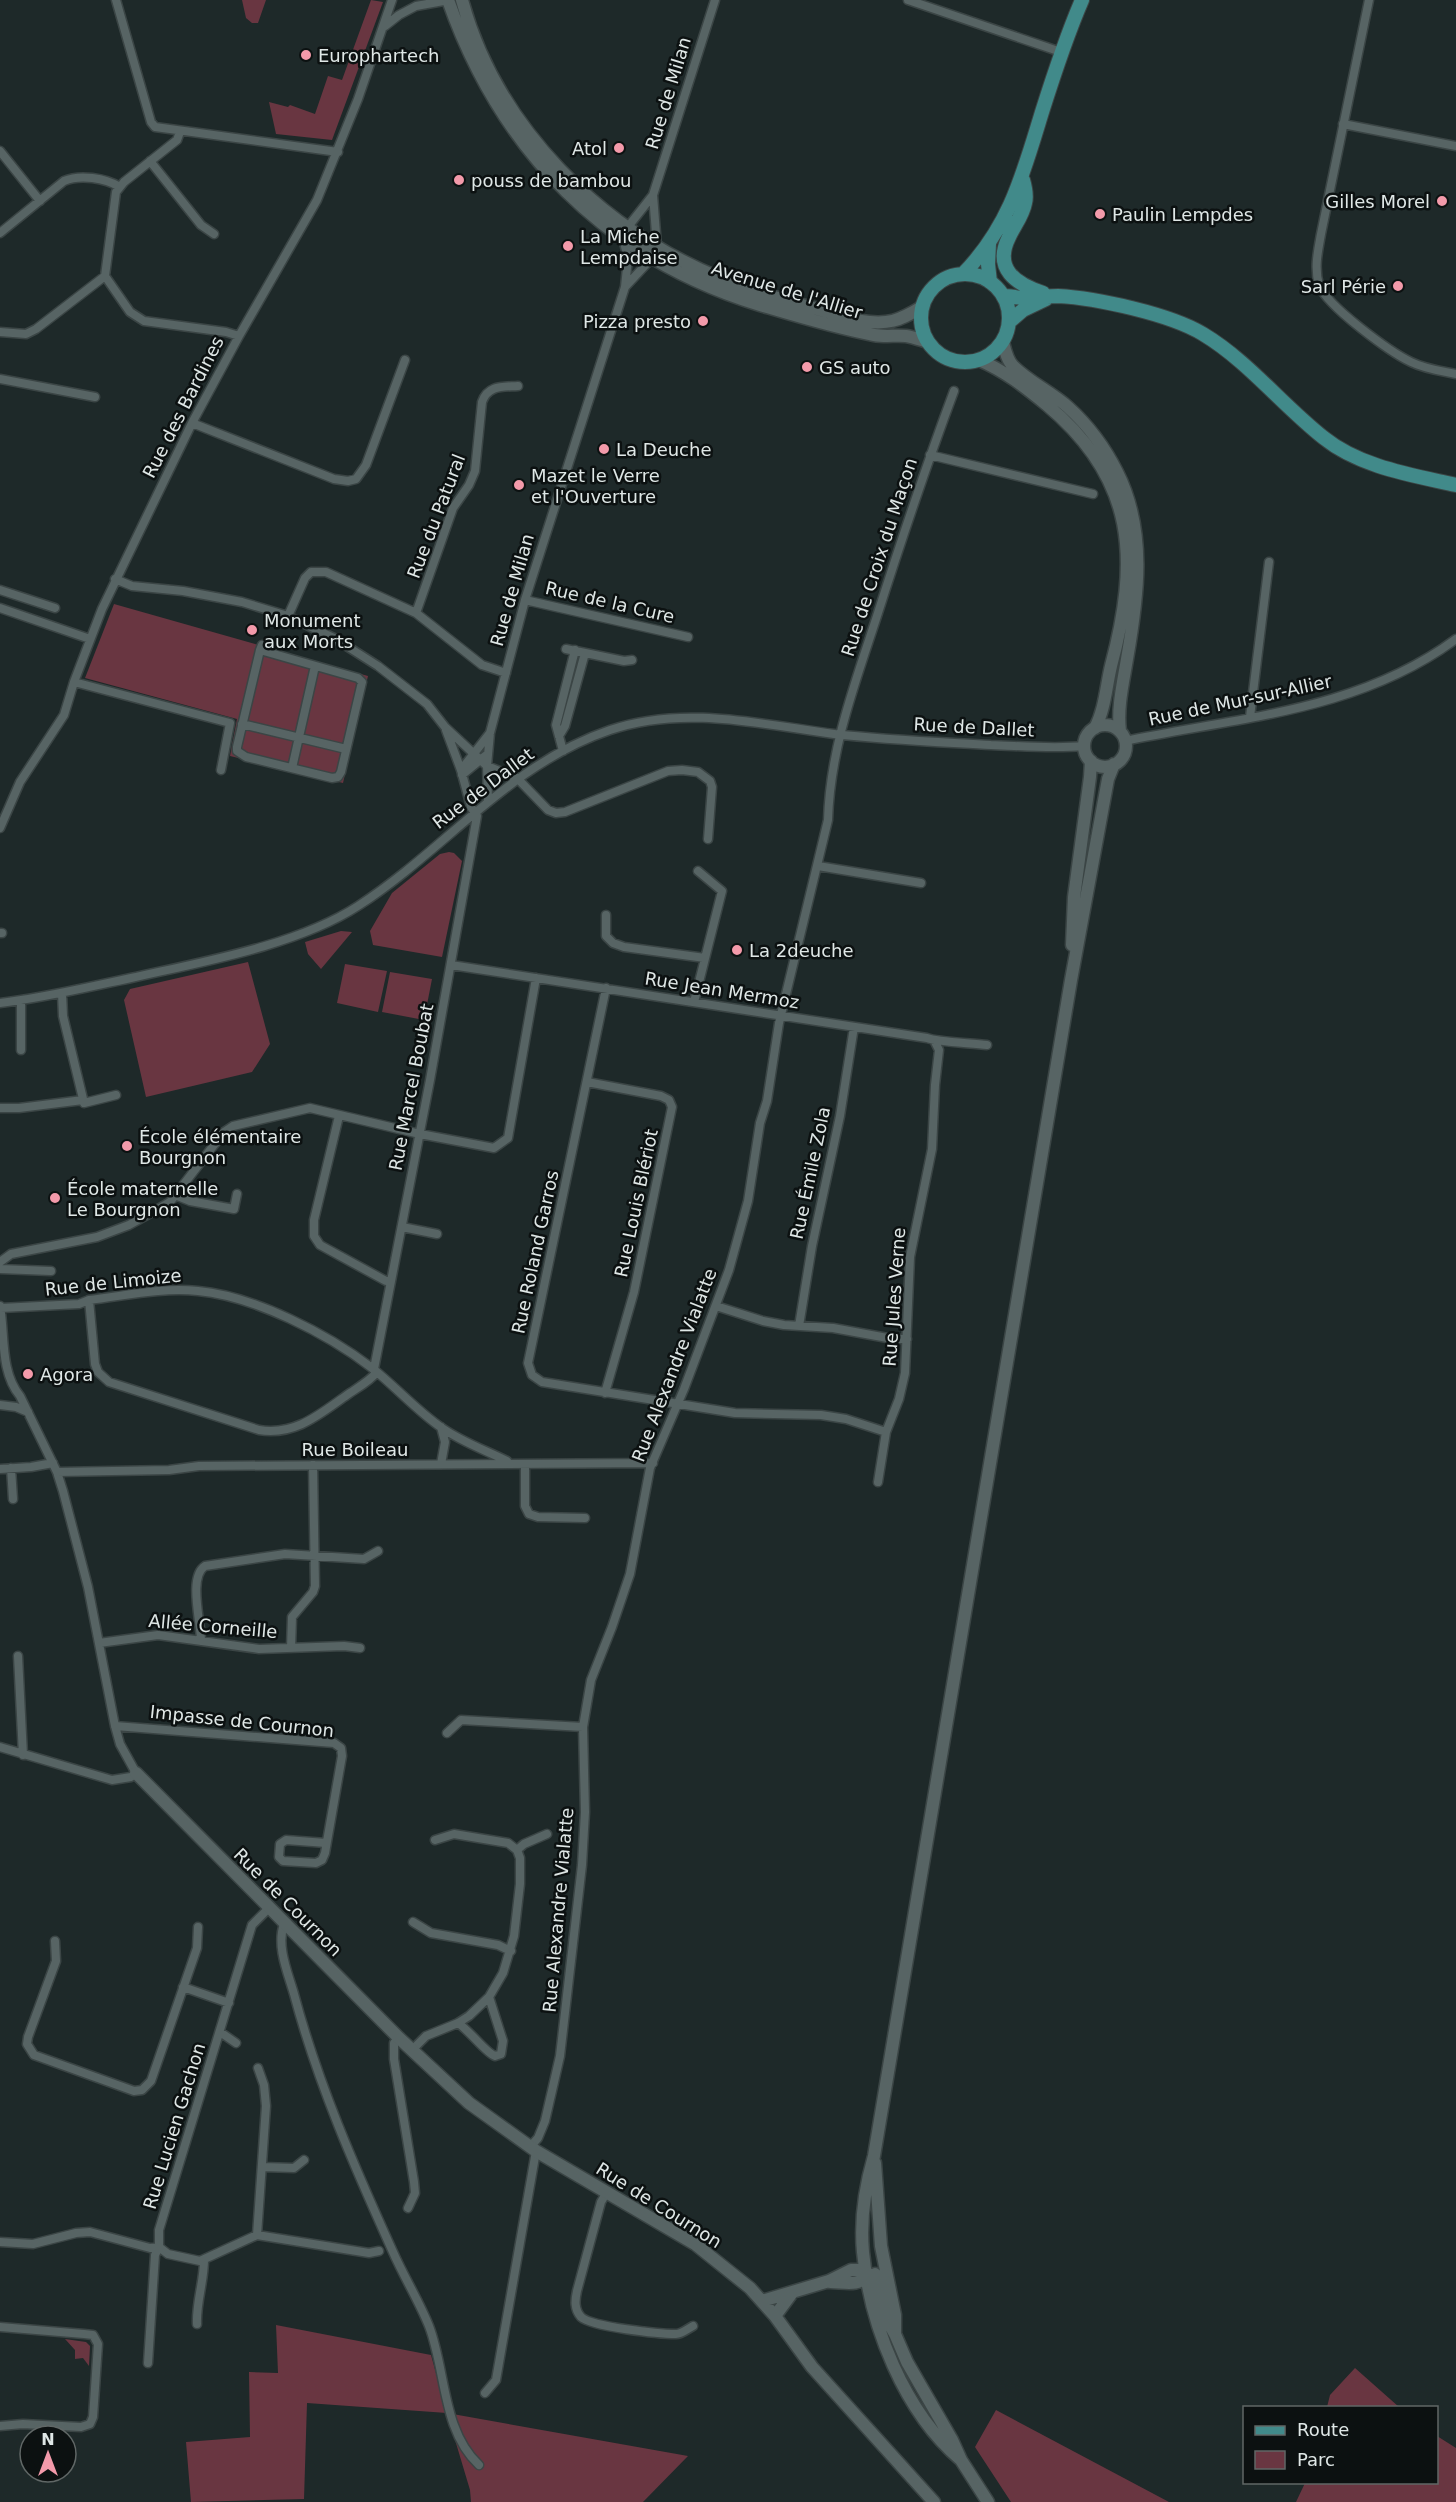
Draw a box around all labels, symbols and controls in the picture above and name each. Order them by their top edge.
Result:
street label: Rue de Milan [641,34,695,152]
place label: Europhartech [318,45,440,66]
marker: Europhartech [299,48,313,62]
place label: Atol [572,138,607,159]
marker: Atol [612,141,626,155]
place label: pouss de bambou [471,170,631,191]
marker: pouss de bambou [452,173,466,187]
place label: Gilles Morel [1325,191,1430,212]
marker: Gilles Morel [1435,194,1449,208]
place label: Paulin Lempdes [1112,204,1253,225]
marker: Paulin Lempdes [1093,207,1107,221]
place label: La Miche Lempdaise [580,226,678,268]
marker: La Miche Lempdaise [561,239,575,253]
street label: Avenue de l'Allier [709,257,866,323]
place label: Sarl Périe [1301,276,1386,297]
marker: Sarl Périe [1391,279,1405,293]
place label: Pizza presto [583,311,691,332]
marker: Pizza presto [696,314,710,328]
street label: Rue des Bardines [138,333,228,481]
place label: GS auto [819,357,891,378]
marker: GS auto [800,360,814,374]
place label: La Deuche [616,439,712,460]
marker: La Deuche [597,442,611,456]
street label: Rue du Patural [403,451,469,581]
street label: Rue de Croix du Maçon [837,455,921,659]
place label: Mazet le Verre et l'Ouverture [531,465,660,507]
marker: Mazet le Verre et l'Ouverture [512,478,526,492]
street label: Rue de Milan [486,531,538,649]
street label: Rue de la Cure [543,577,677,627]
place label: Monument aux Morts [264,610,360,652]
marker: Monument aux Morts [245,623,259,637]
street label: Rue de Mur-sur-Allier [1146,670,1334,730]
street label: Rue de Dallet [913,713,1035,741]
street label: Rue de Dallet [428,743,538,833]
place label: La 2deuche [749,940,854,961]
marker: La 2deuche [730,943,744,957]
street label: Rue Jean Mermoz [643,967,801,1013]
street label: Rue Marcel Boubat [385,1002,437,1172]
street label: Rue Émile Zola [786,1105,834,1241]
place label: École élémentaire Bourgnon [139,1126,301,1168]
street label: Rue Louis Blériot [610,1127,662,1279]
marker: École élémentaire Bourgnon [120,1139,134,1153]
street label: Rue Roland Garros [507,1168,563,1336]
place label: École maternelle Le Bourgnon [67,1178,218,1220]
marker: École maternelle Le Bourgnon [48,1191,62,1205]
street label: Rue Jules Verne [879,1227,909,1367]
street label: Rue de Limoize [44,1264,182,1300]
street label: Rue Alexandre Vialatte [627,1265,721,1465]
place label: Agora [40,1364,93,1385]
marker: Agora [21,1367,35,1381]
street label: Rue Boileau [302,1439,408,1460]
street label: Allée Corneille [148,1610,278,1642]
street label: Impasse de Cournon [149,1701,335,1741]
street label: Rue Alexandre Vialatte [539,1807,577,2013]
street label: Rue de Cournon [230,1844,346,1960]
street label: Rue Lucien Gachon [139,2040,209,2212]
street label: Rue de Cournon [592,2158,726,2252]
legend [1243,2406,1438,2484]
text: Route [1297,2419,1349,2440]
north arrow [18,2424,78,2484]
text: N [41,2430,55,2449]
text: Parc [1297,2449,1335,2470]

